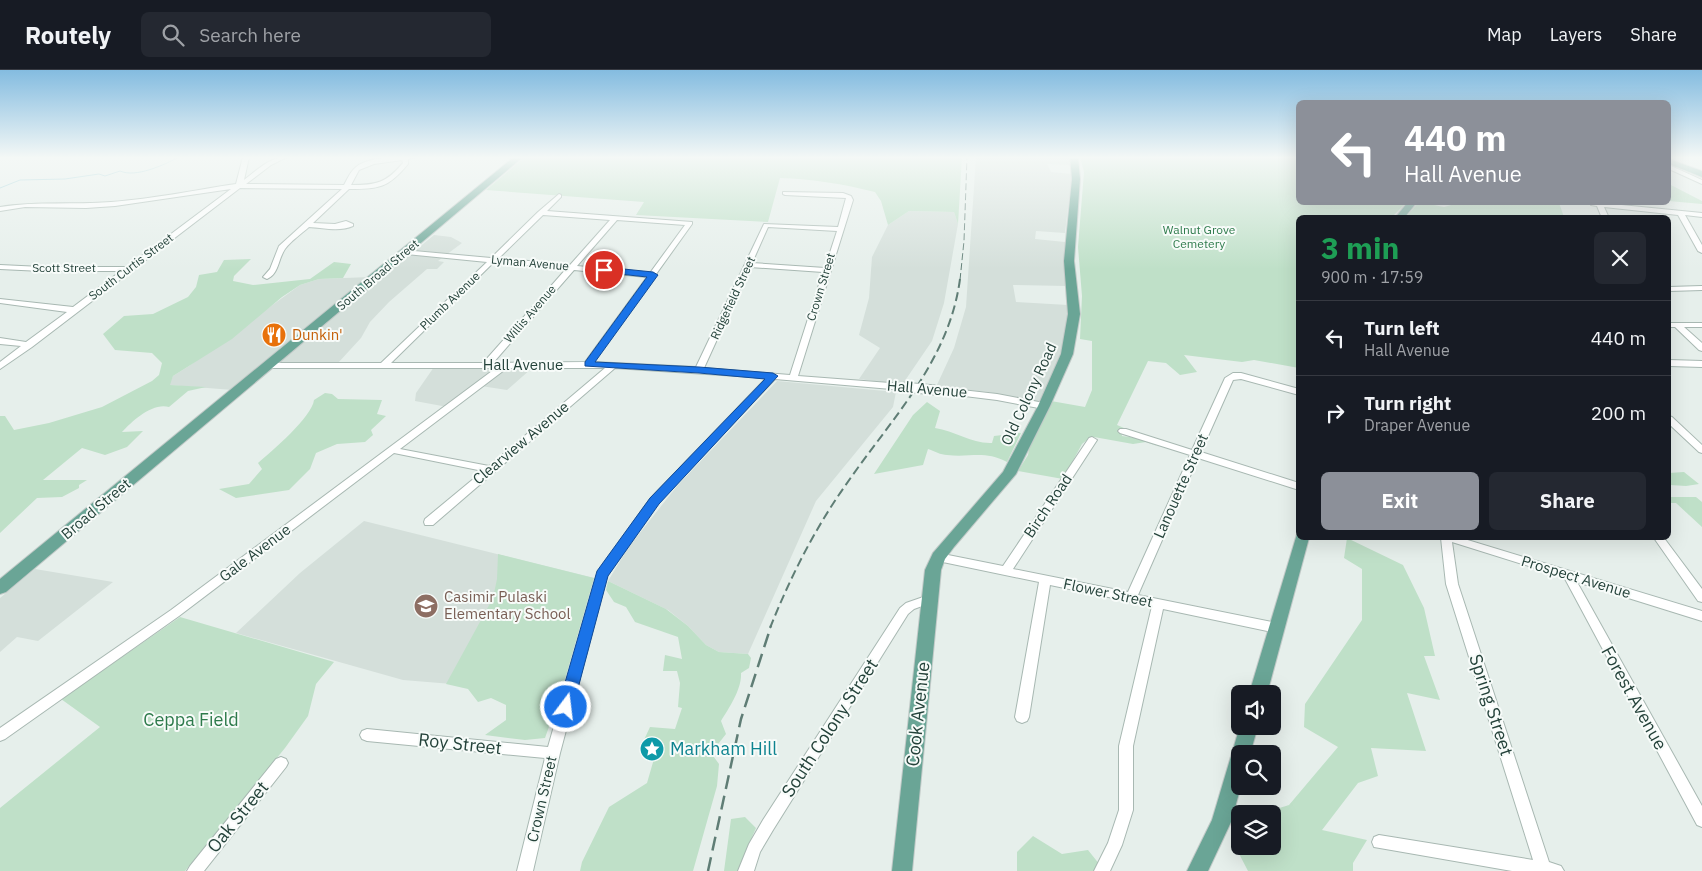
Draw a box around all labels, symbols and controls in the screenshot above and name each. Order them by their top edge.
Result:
search box [141,12,491,57]
text: Routely [25,19,111,51]
icon: search [159,21,187,49]
text: Search here [199,23,301,47]
text: Map [1487,23,1522,46]
text: Layers [1550,23,1602,46]
text: Share [1630,23,1677,46]
text: 440 m [1404,115,1507,161]
icon: left [1321,120,1386,185]
text: Hall Avenue [1404,159,1522,188]
park label: Walnut Grove Cemetery [1163,222,1236,251]
text: 3 min [1321,228,1399,267]
street label: South Curtis Street [85,230,176,303]
button: close [1594,232,1646,284]
street label: South Broad Street [334,236,422,313]
pin [583,249,625,291]
street label: Crown Street [803,251,838,323]
street label: Lyman Avenue [490,252,570,273]
street label: Ridgefield Street [707,254,758,342]
icon: arrive [590,256,618,284]
street label: Scott Street [32,260,96,275]
text: 900 m · 17:59 [1321,267,1423,287]
street label: Plumb Avenue [416,268,483,333]
street label: Willis Avenue [500,281,559,346]
text: Turn left [1364,316,1440,340]
restaurant icon: Dunkin' [261,322,287,348]
icon: left [1321,324,1349,352]
place label: Dunkin' [292,325,343,344]
text: 440 m [1591,326,1646,350]
street label: Old Colony Road [996,339,1061,448]
text: Hall Avenue [1364,340,1450,360]
street label: Hall Avenue [483,355,563,374]
street label: Hall Avenue [886,376,968,401]
text: Turn right [1364,391,1451,415]
street label: Clearview Avenue [469,397,573,488]
icon: right [1321,399,1349,427]
text: 200 m [1591,401,1646,425]
text: Draper Avenue [1364,415,1470,435]
street label: Lanouette Street [1149,431,1212,541]
street label: Birch Road [1019,470,1076,541]
button: Exit [1321,472,1479,530]
button: Share [1489,472,1646,530]
street label: Broad Street [57,474,134,543]
street label: Gale Avenue [215,520,294,586]
street label: Prospect Avenue [1519,551,1633,602]
street label: Flower Street [1062,574,1154,611]
place label: Casimir Pulaski Elementary School [444,587,571,623]
school or university icon: Casimir Pulaski Elementary School [413,593,439,619]
street label: Forest Avenue [1596,642,1673,754]
street label: Spring Street [1464,651,1519,759]
street label: South Colony Street [776,654,883,801]
street label: Cook Avenue [901,660,934,767]
position arrow [539,680,591,732]
map controls [1231,685,1281,855]
button: sound [1231,685,1281,735]
park label: Ceppa Field [143,708,239,731]
street label: Roy Street [417,728,503,759]
place icon: Markham Hill [639,736,665,762]
place label: Markham Hill [670,737,777,760]
button: search [1231,745,1281,795]
street label: Crown Street [522,754,561,844]
street label: Oak Street [202,776,273,857]
button: layers [1231,805,1281,855]

